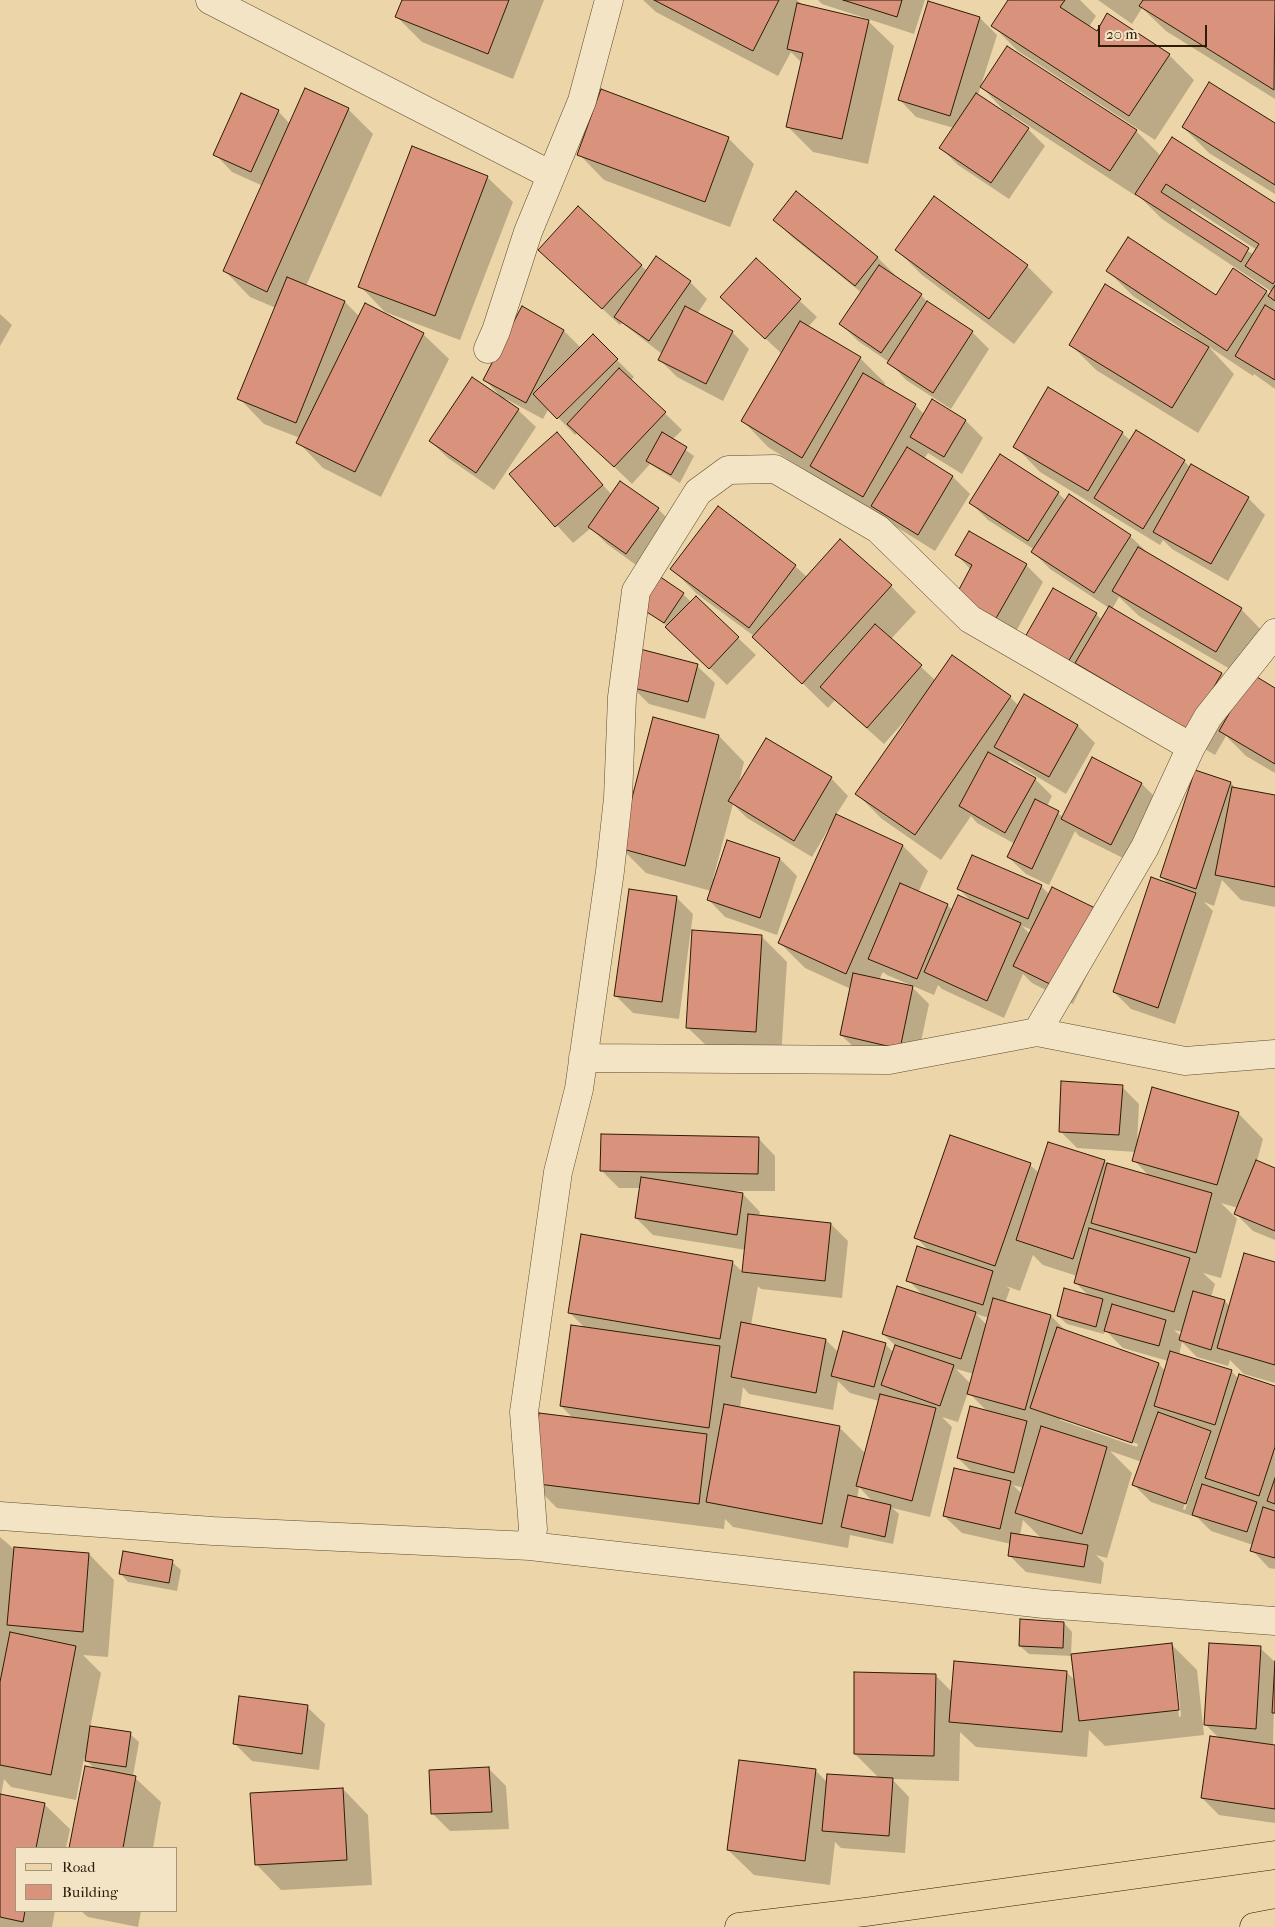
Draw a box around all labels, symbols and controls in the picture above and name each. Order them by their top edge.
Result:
scale bar [1100,15,1209,47]
text: 20 m [1106,25,1138,43]
legend [15,1847,178,1912]
text: Road [62,1858,95,1876]
text: Building [62,1883,118,1901]

